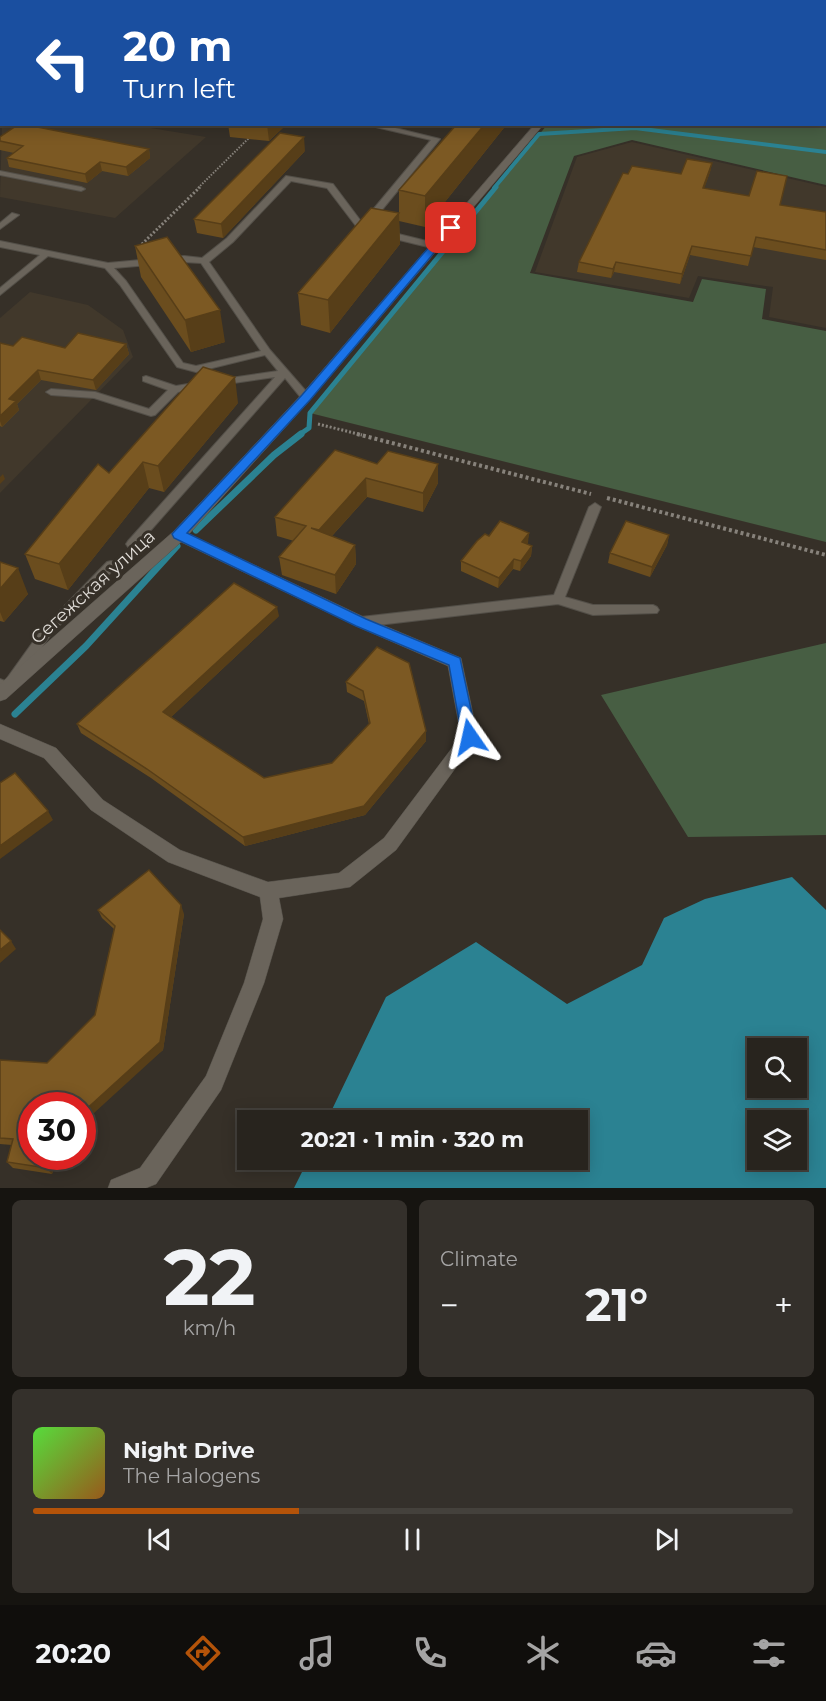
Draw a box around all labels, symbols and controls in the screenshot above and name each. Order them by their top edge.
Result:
text: 20 m [123,20,232,72]
icon: left [24,24,102,102]
text: Turn left [123,72,236,105]
pin [425,202,476,253]
icon: arrive [434,211,467,244]
street label: Сегежская улица [26,525,160,649]
position arrow [438,705,502,769]
map controls [747,1038,807,1170]
button: search [747,1038,807,1098]
speed limit sign: 30 [18,1092,96,1170]
button: layers [747,1110,807,1170]
text: 20:21 · 1 min · 320 m [301,1126,524,1153]
text: 22 [163,1229,256,1325]
text: Climate [440,1247,518,1271]
text: 21° [585,1277,648,1332]
text: − [440,1285,459,1325]
text: + [774,1285,793,1325]
text: km/h [183,1316,236,1340]
text: Night Drive [123,1437,255,1464]
text: The Halogens [123,1464,260,1488]
icon: previous [143,1523,176,1556]
icon: pause [396,1523,429,1556]
icon: next [650,1523,683,1556]
icon: directions [182,1632,224,1674]
icon: music [296,1632,338,1674]
icon: phone [409,1632,451,1674]
icon: climate [522,1632,564,1674]
icon: car [635,1632,677,1674]
icon: filters [748,1632,790,1674]
text: 20:20 [36,1637,111,1670]

